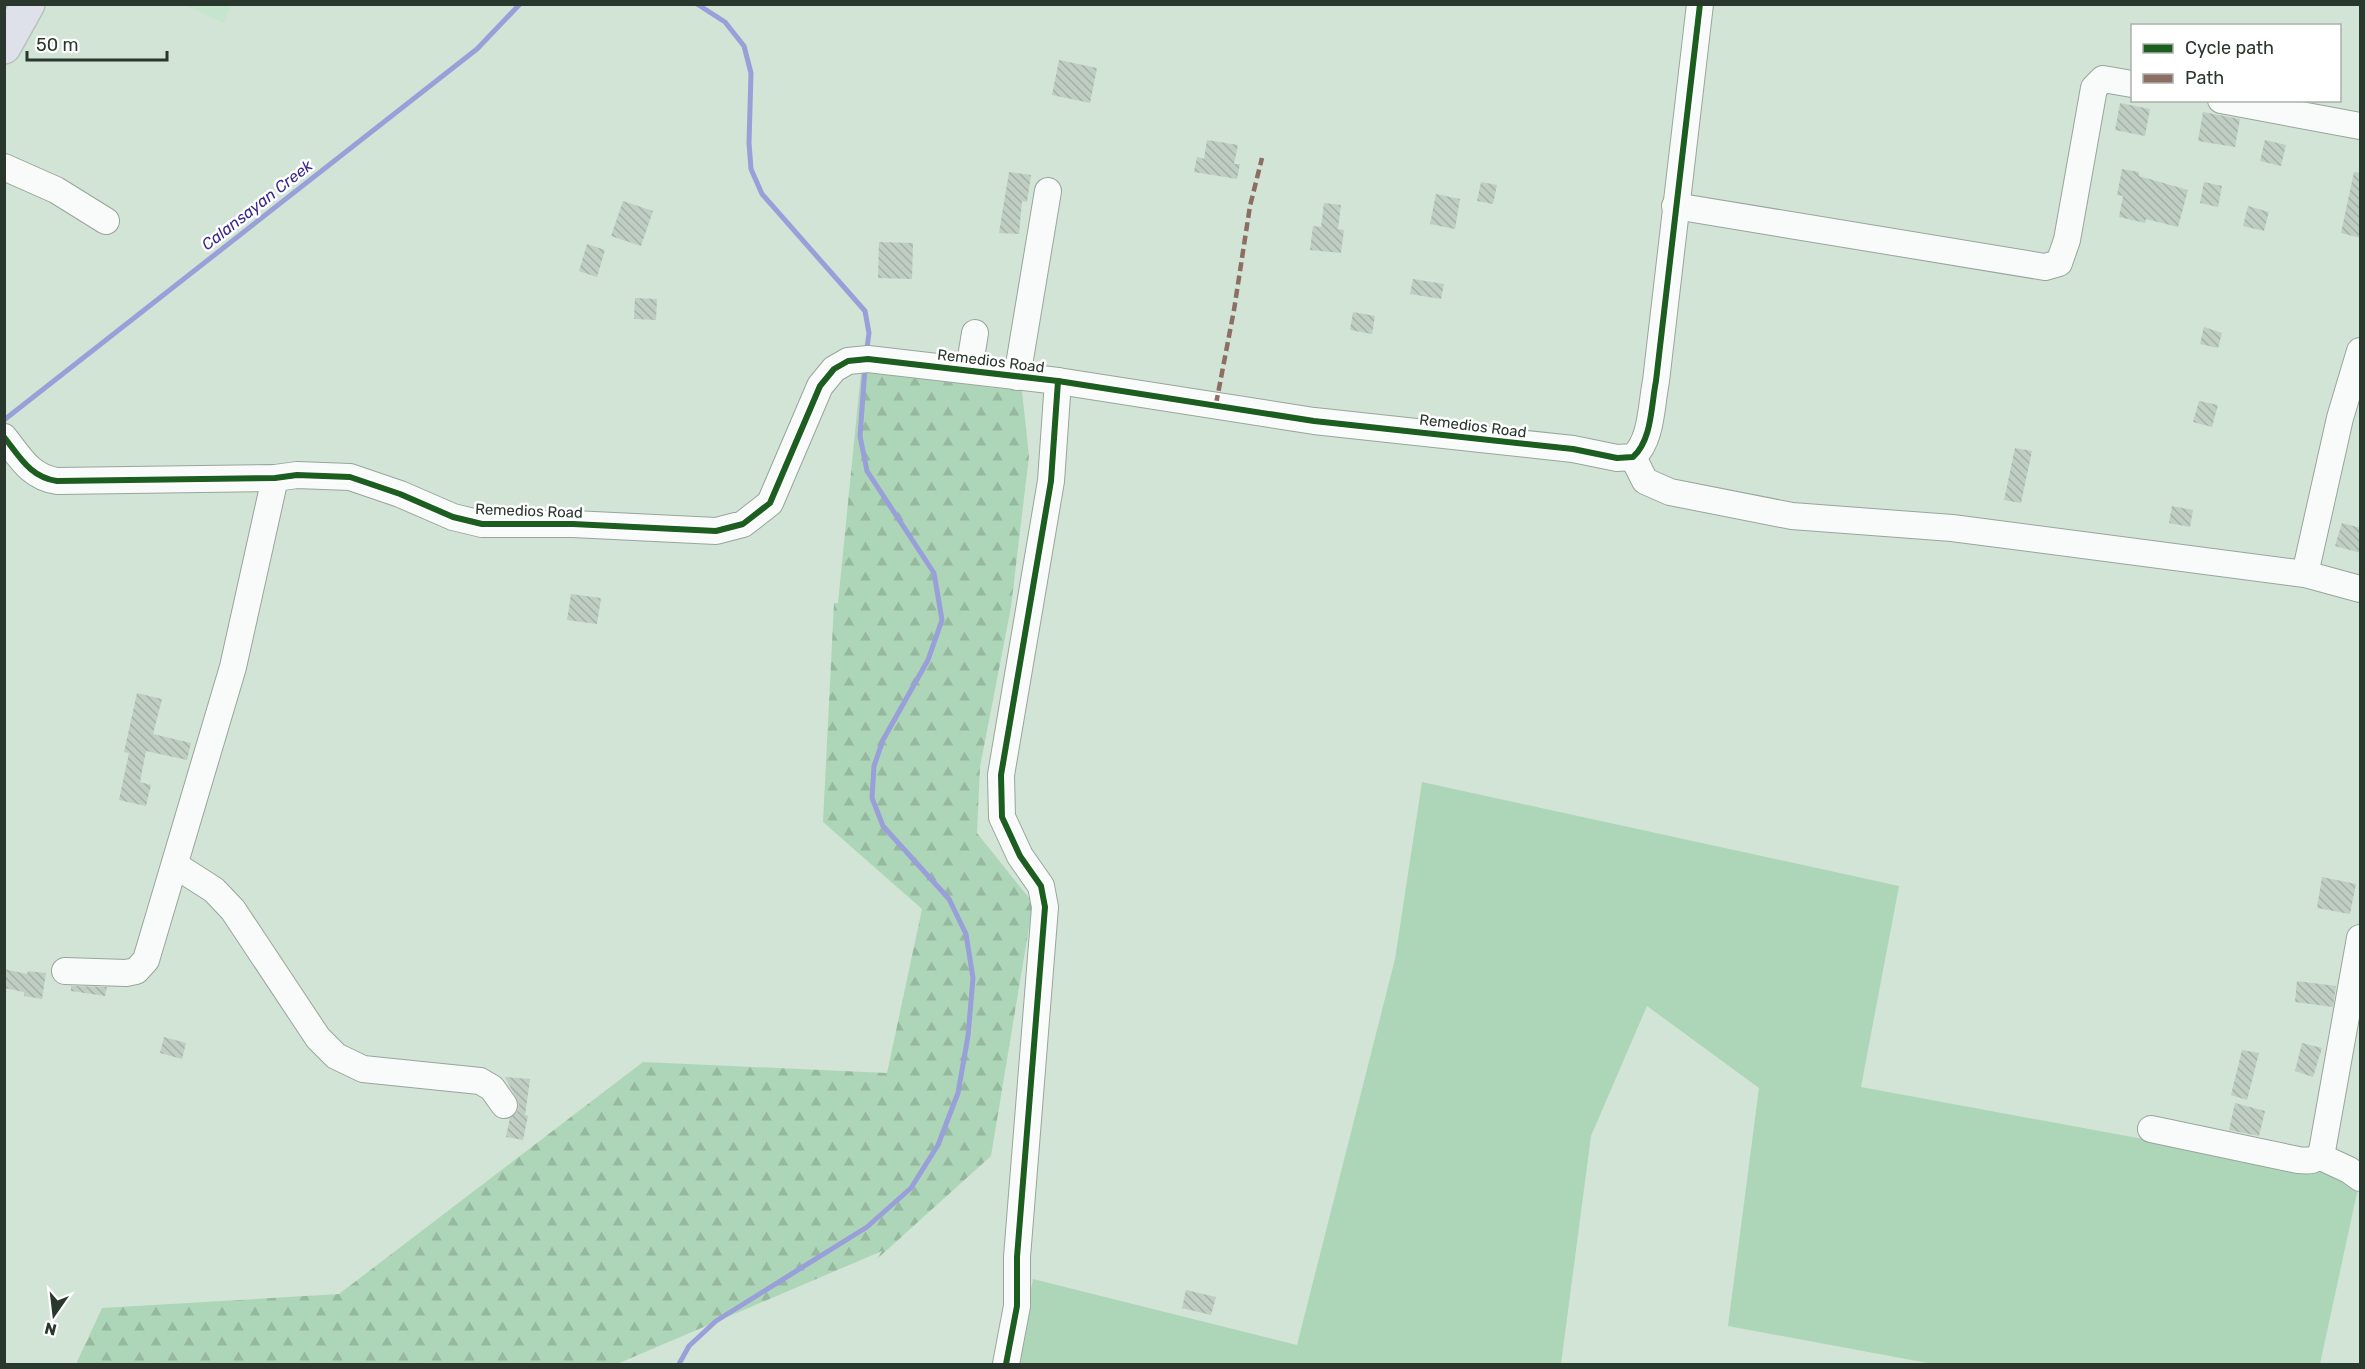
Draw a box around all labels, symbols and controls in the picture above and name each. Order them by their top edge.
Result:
scale bar [27,24,166,62]
legend [2131,24,2341,102]
text: 50 m [36,34,79,56]
text: Cycle path [2185,37,2274,59]
text: Path [2185,67,2224,89]
water label: Calansayan Creek [198,155,317,254]
street label: Remedios Road [936,345,1046,377]
street label: Remedios Road [1418,410,1528,442]
street label: Remedios Road [475,500,583,522]
north arrow [24,1285,84,1345]
text: N [43,1318,58,1340]

